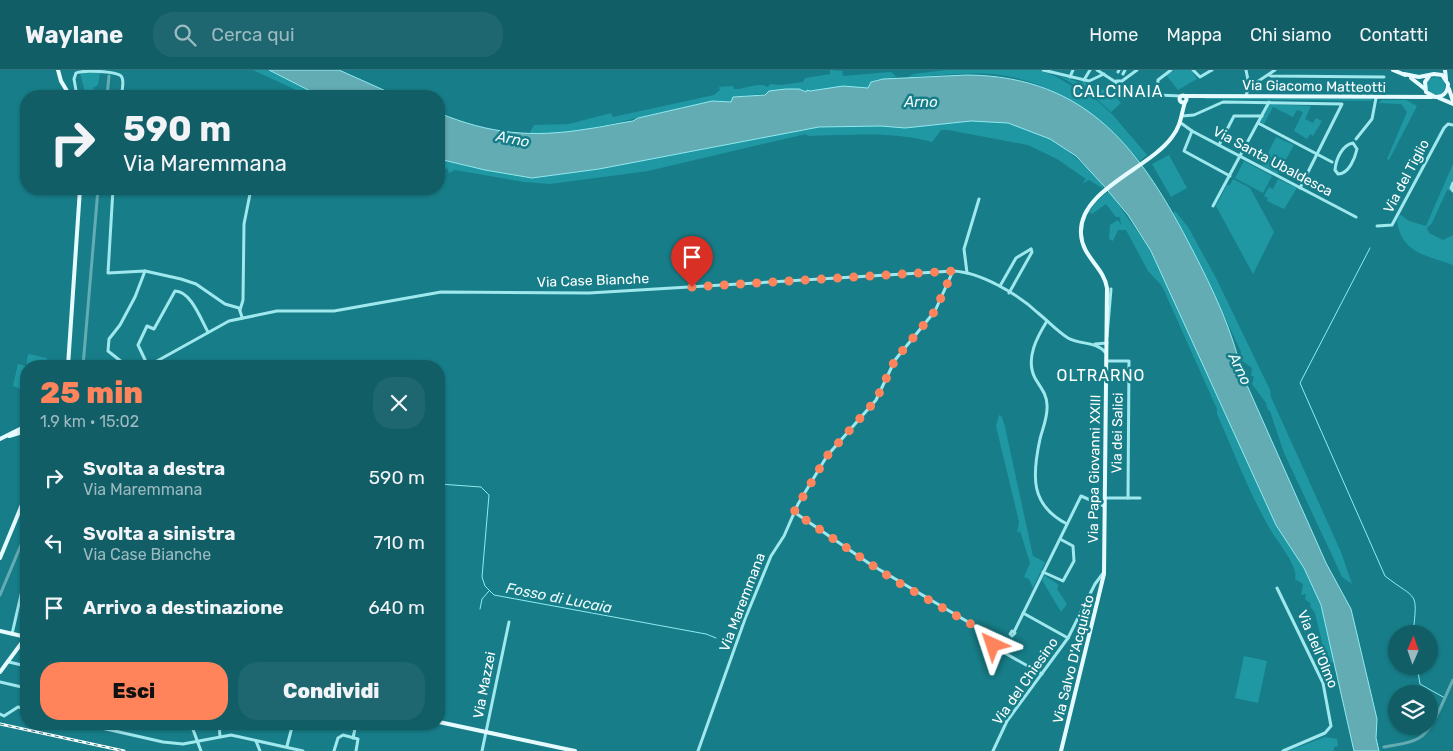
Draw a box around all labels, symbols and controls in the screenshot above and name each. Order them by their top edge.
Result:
search box [153,12,503,57]
text: Waylane [25,21,123,49]
icon: search [171,21,199,49]
text: Cerca qui [211,23,295,46]
text: Home [1089,24,1138,46]
text: Mappa [1166,24,1222,46]
text: Chi siamo [1250,24,1332,46]
text: Contatti [1360,24,1428,46]
street label: Via Giacomo Matteotti [1242,77,1386,96]
district label: CALCINAIA [1072,82,1164,101]
water label: Arno [903,93,938,111]
text: 590 m [123,108,231,150]
icon: right [40,110,105,175]
street label: Via Santa Ubaldesca [1210,123,1336,200]
water label: Arno [494,127,532,151]
street label: Via del Tiglio [1380,136,1433,216]
text: Via Maremmana [123,150,287,177]
pin [671,236,713,287]
icon: arrive [678,243,706,271]
street label: Via Case Bianche [537,270,650,291]
water label: Arno [1224,349,1256,388]
district label: OLTRARNO [1057,366,1145,385]
text: 25 min [40,375,143,411]
button: close [373,377,425,429]
street label: Via dei Salici [1108,392,1127,474]
street label: Via Papa Giovanni XXIII [1085,395,1104,543]
text: 1.9 km · 15:02 [40,412,139,431]
text: Svolta a destra [83,457,225,480]
icon: right [40,464,68,492]
text: 590 m [369,466,425,489]
text: Via Maremmana [83,480,202,499]
text: Svolta a sinistra [83,522,236,545]
icon: left [40,529,68,557]
text: 710 m [374,531,425,554]
text: Via Case Bianche [83,545,211,564]
street label: Via Maremmana [716,550,769,654]
water label: Fosso di Lucaia [504,579,614,617]
street label: Via Salvo D'Acquisto [1049,593,1098,725]
icon: arrive [40,594,68,622]
text: Arrivo a destinazione [83,596,284,619]
text: 640 m [368,596,425,619]
street label: Via dell'Olmo [1293,608,1342,691]
position arrow [966,618,1018,670]
north arrow [1388,625,1438,675]
map controls [1388,625,1438,735]
street label: Via del Chiesino [989,634,1062,728]
street label: Via Mazzei [470,650,499,720]
button: Esci [40,662,228,720]
button: Condividi [238,662,425,720]
button: layers [1388,685,1438,735]

